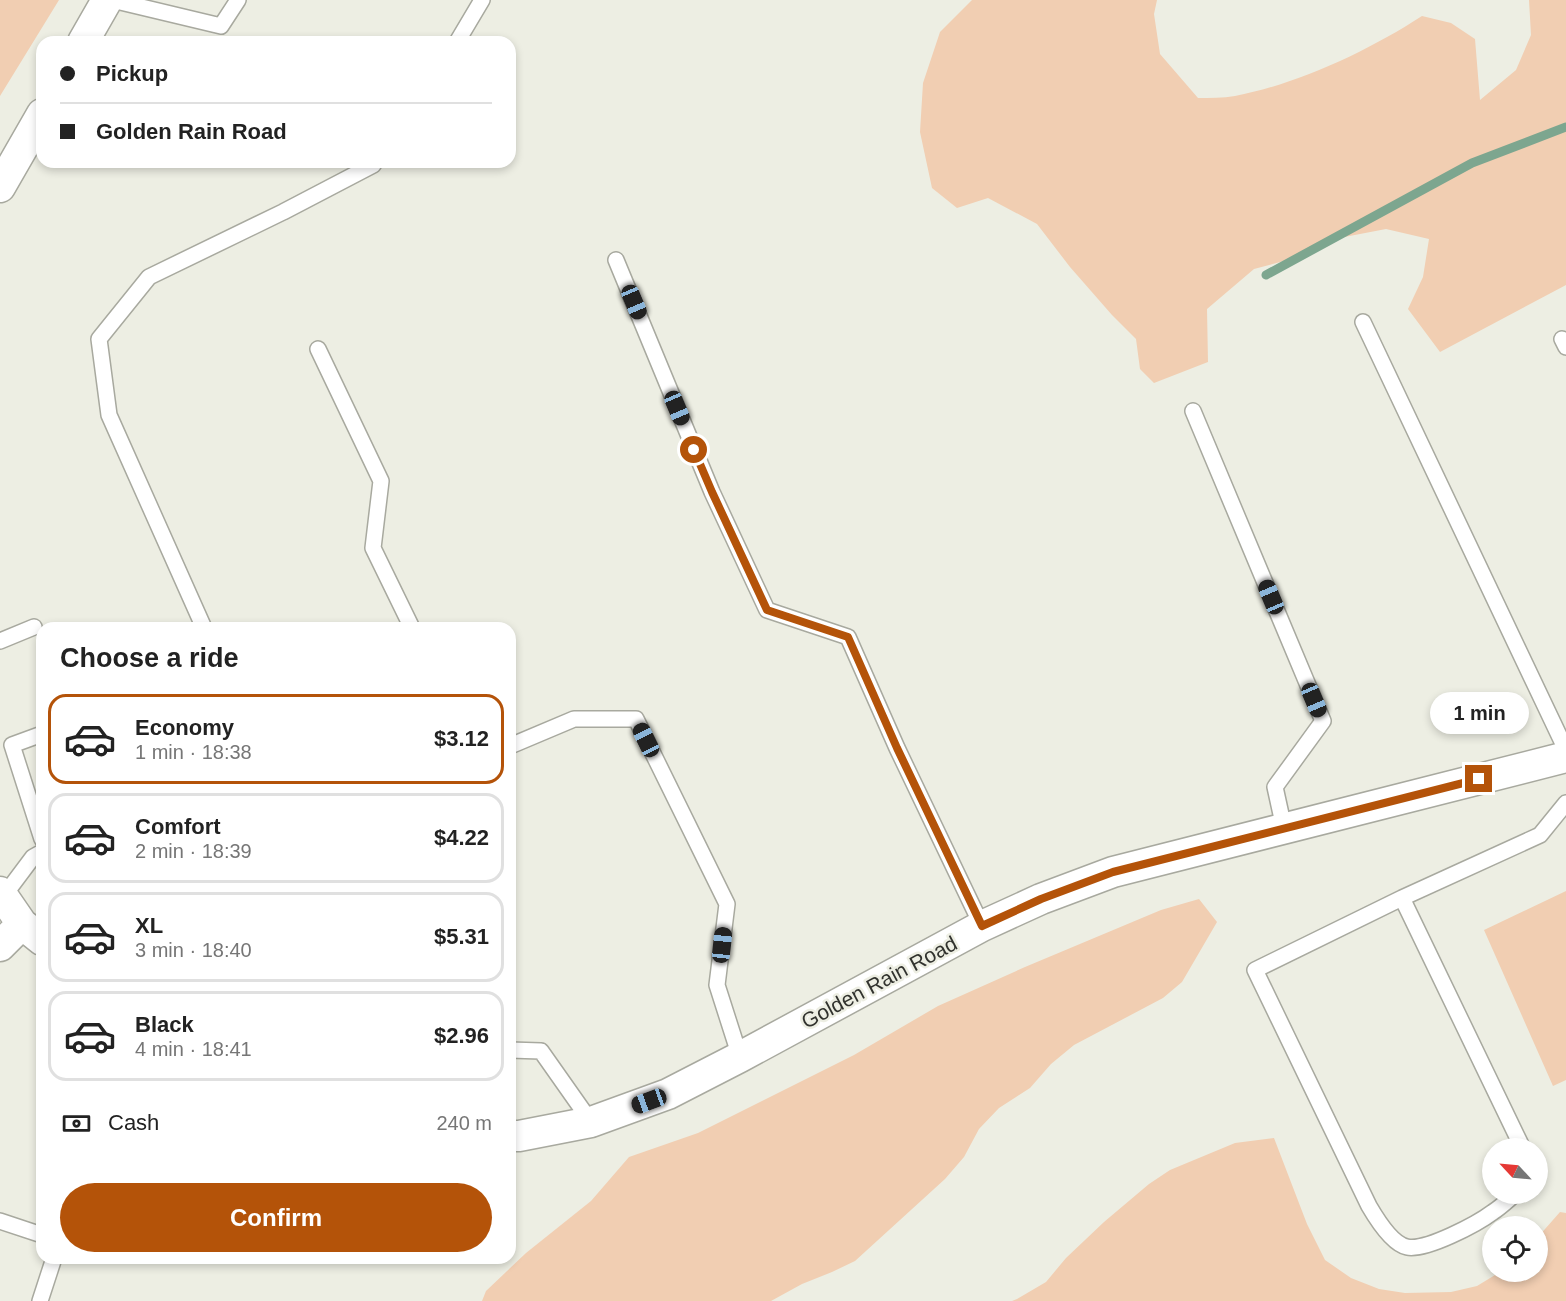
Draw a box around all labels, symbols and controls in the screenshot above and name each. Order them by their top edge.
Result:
text: Pickup [96,61,168,86]
text: Golden Rain Road [96,119,287,144]
car [619,282,649,322]
car [662,388,692,428]
route start [680,436,707,463]
car [1256,577,1286,617]
text: Choose a ride [60,643,239,673]
car [1299,680,1329,720]
callout: 1 min [1430,692,1528,734]
text: 1 min [1453,702,1506,724]
icon: car [63,712,117,766]
text: Economy [135,715,234,740]
car [630,720,662,760]
text: $3.12 [434,726,489,751]
text: 1 min · 18:38 [135,741,252,763]
route end [1465,765,1492,792]
icon: car [63,811,117,865]
text: Comfort [135,814,221,839]
text: $4.22 [434,825,489,850]
text: 2 min · 18:39 [135,840,252,862]
icon: car [63,910,117,964]
text: XL [135,913,163,938]
text: $5.31 [434,924,489,949]
car [711,926,733,964]
street label: Golden Rain Road [797,931,961,1033]
text: 3 min · 18:40 [135,939,252,961]
icon: car [63,1009,117,1063]
text: Black [135,1012,194,1037]
text: $2.96 [434,1023,489,1048]
text: 4 min · 18:41 [135,1038,252,1060]
car [629,1086,669,1116]
icon: cash [60,1107,93,1140]
text: Cash [108,1110,159,1135]
text: 240 m [436,1112,492,1134]
north arrow [1482,1138,1548,1204]
map controls [1482,1138,1548,1282]
button: Confirm [60,1183,492,1252]
button: locate [1482,1216,1548,1282]

